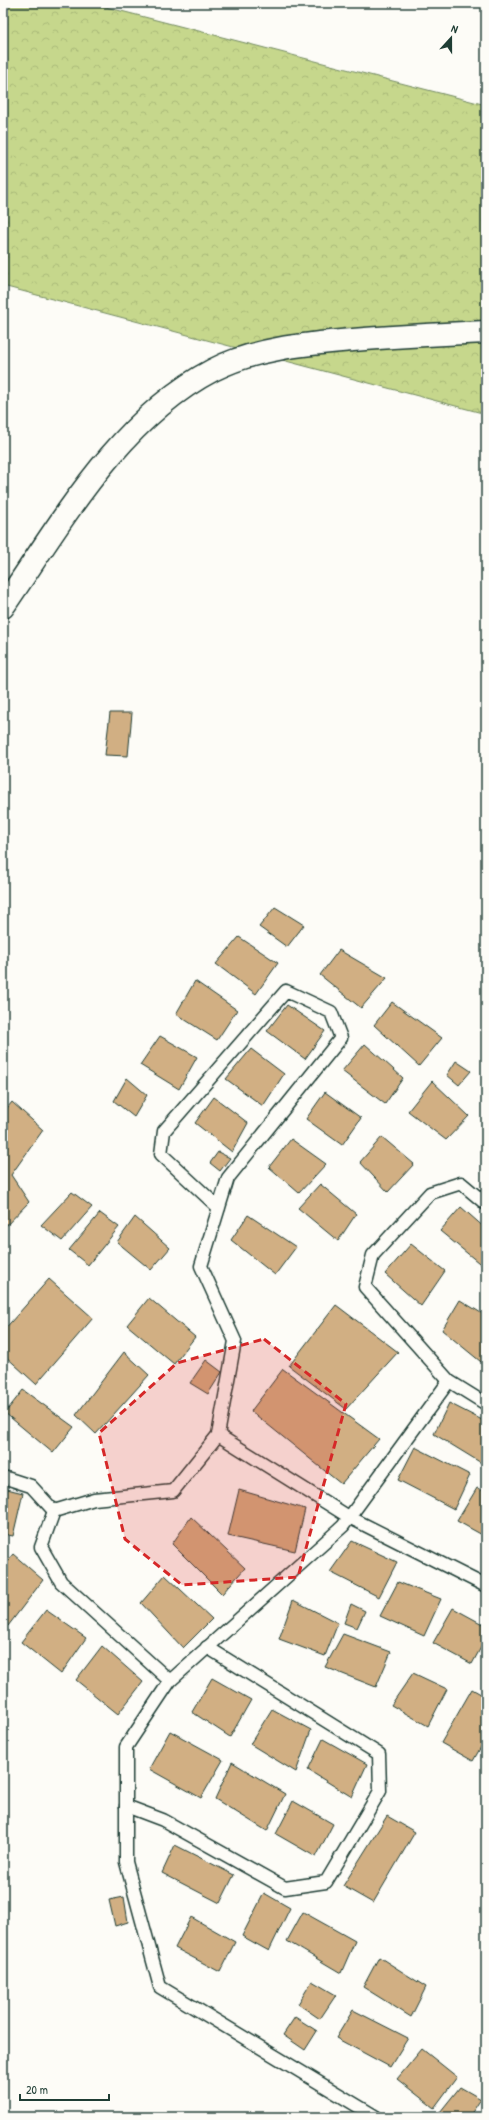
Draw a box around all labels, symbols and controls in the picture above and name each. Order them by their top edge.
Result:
north arrow [431,18,471,58]
text: N [449,21,460,36]
scale bar [20,2076,109,2102]
text: 20 m [26,2081,48,2098]

